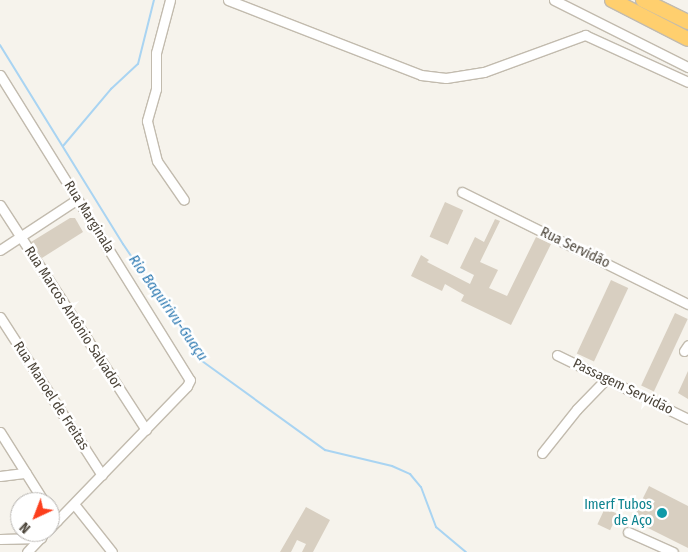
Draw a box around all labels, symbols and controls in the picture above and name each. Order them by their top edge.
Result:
street label: Rua Marginala [60,178,118,256]
street label: Rua Servidão [537,224,613,272]
street label: Rua Marcos Antônio Salvador [21,244,125,392]
water label: Rio Baquirivu-Guaçu [125,251,211,365]
street label: Rua Manoel de Freitas [10,339,92,453]
street label: Passagem Servidão [570,355,676,419]
north arrow [10,492,60,542]
place label: Imerf Tubos de Aço [584,497,652,530]
marker: Imerf Tubos de Aço [656,507,668,519]
text: N [16,519,34,537]

